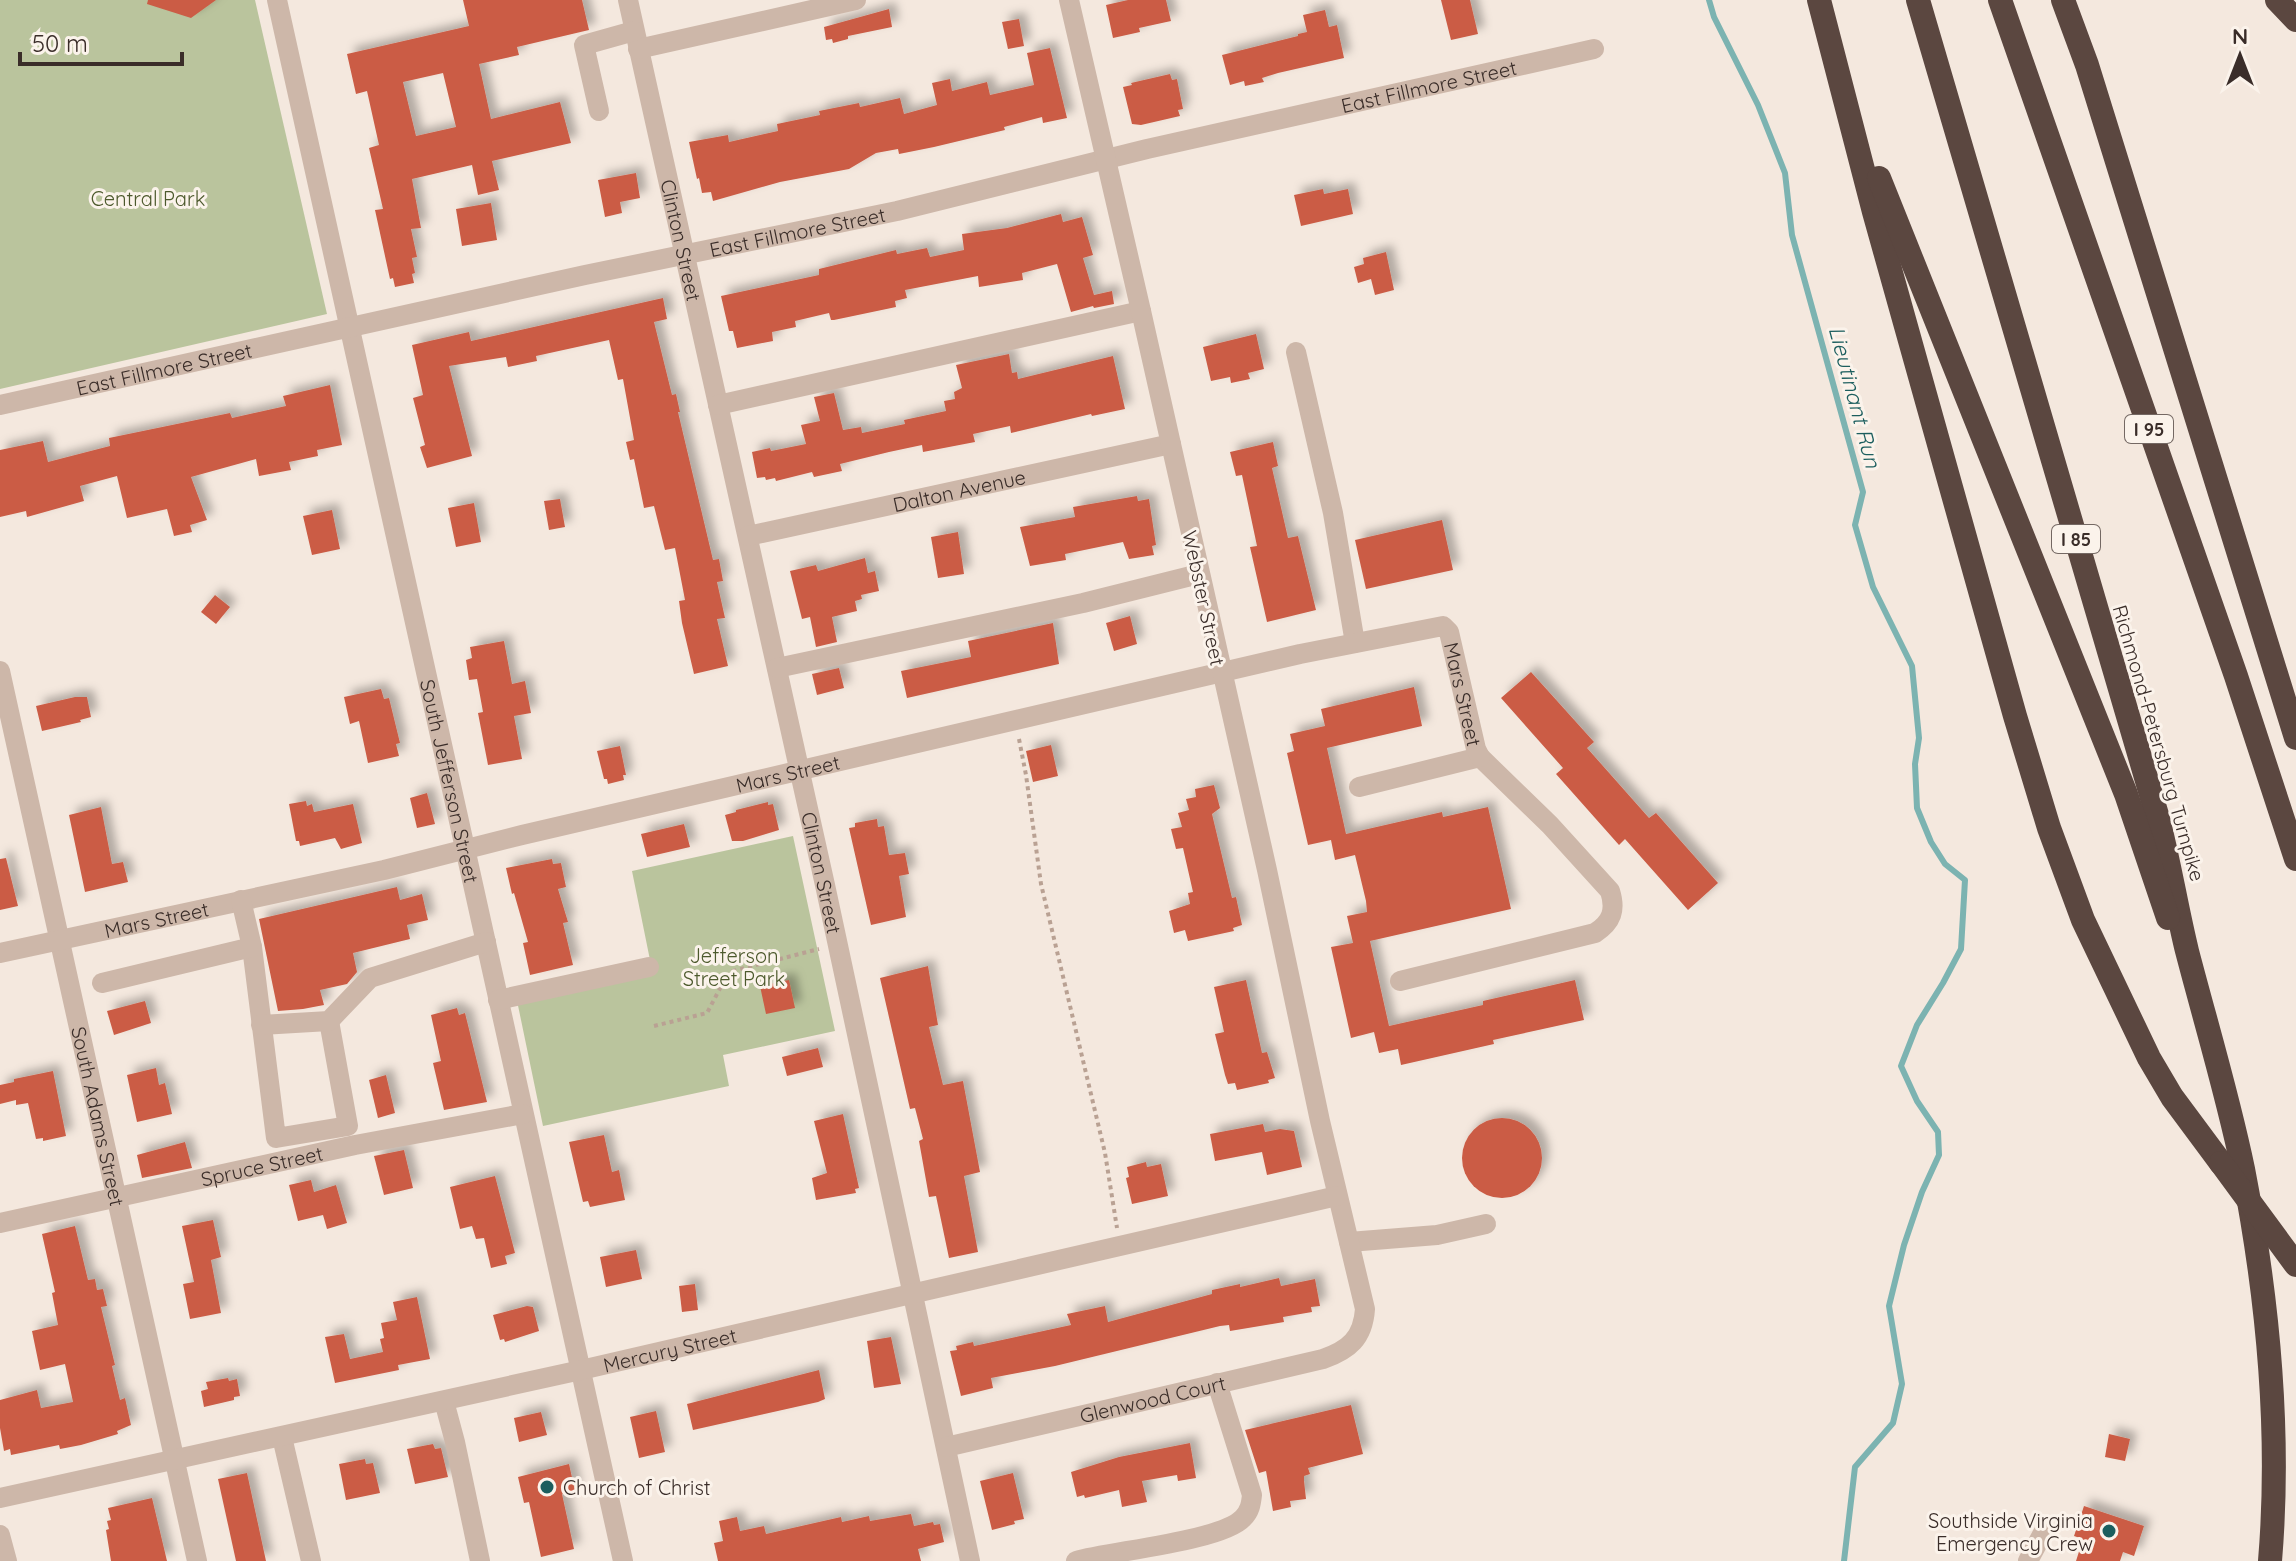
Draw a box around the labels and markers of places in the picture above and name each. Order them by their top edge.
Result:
place label: Church of Christ [563,1475,711,1500]
marker: Church of Christ [538,1478,556,1496]
place label: Southside Virginia Emergency Crew [1928,1508,2093,1556]
marker: Southside Virginia Emergency Crew [2100,1522,2118,1540]

